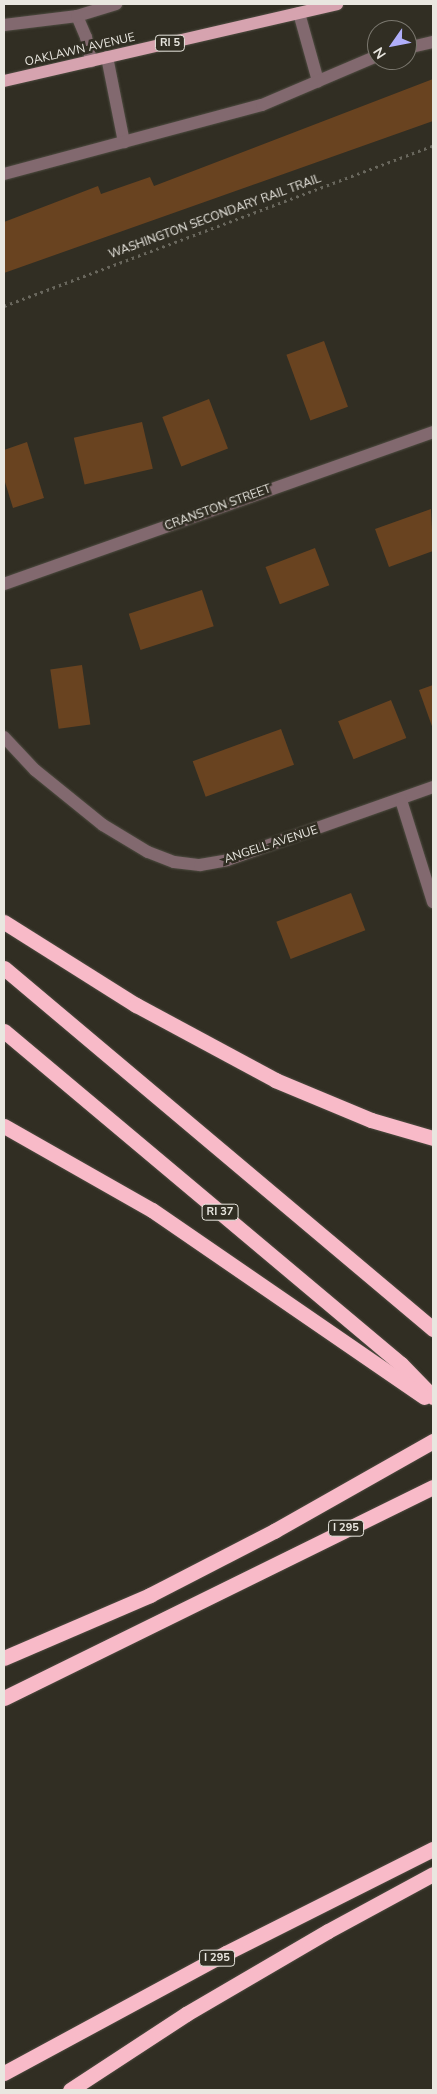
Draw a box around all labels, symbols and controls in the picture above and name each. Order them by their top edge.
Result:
north arrow [367,20,417,70]
street label: OAKLAWN AVENUE [23,30,137,70]
road number: RI 5 [154,34,186,52]
text: N [369,43,391,62]
street label: WASHINGTON SECONDARY RAIL TRAIL [107,172,323,262]
street label: CRANSTON STREET [163,482,273,534]
street label: ANGELL AVENUE [222,823,320,867]
road number: RI 37 [201,1204,239,1220]
road number: I 295 [327,1520,365,1536]
road number: I 295 [198,1950,236,1966]

